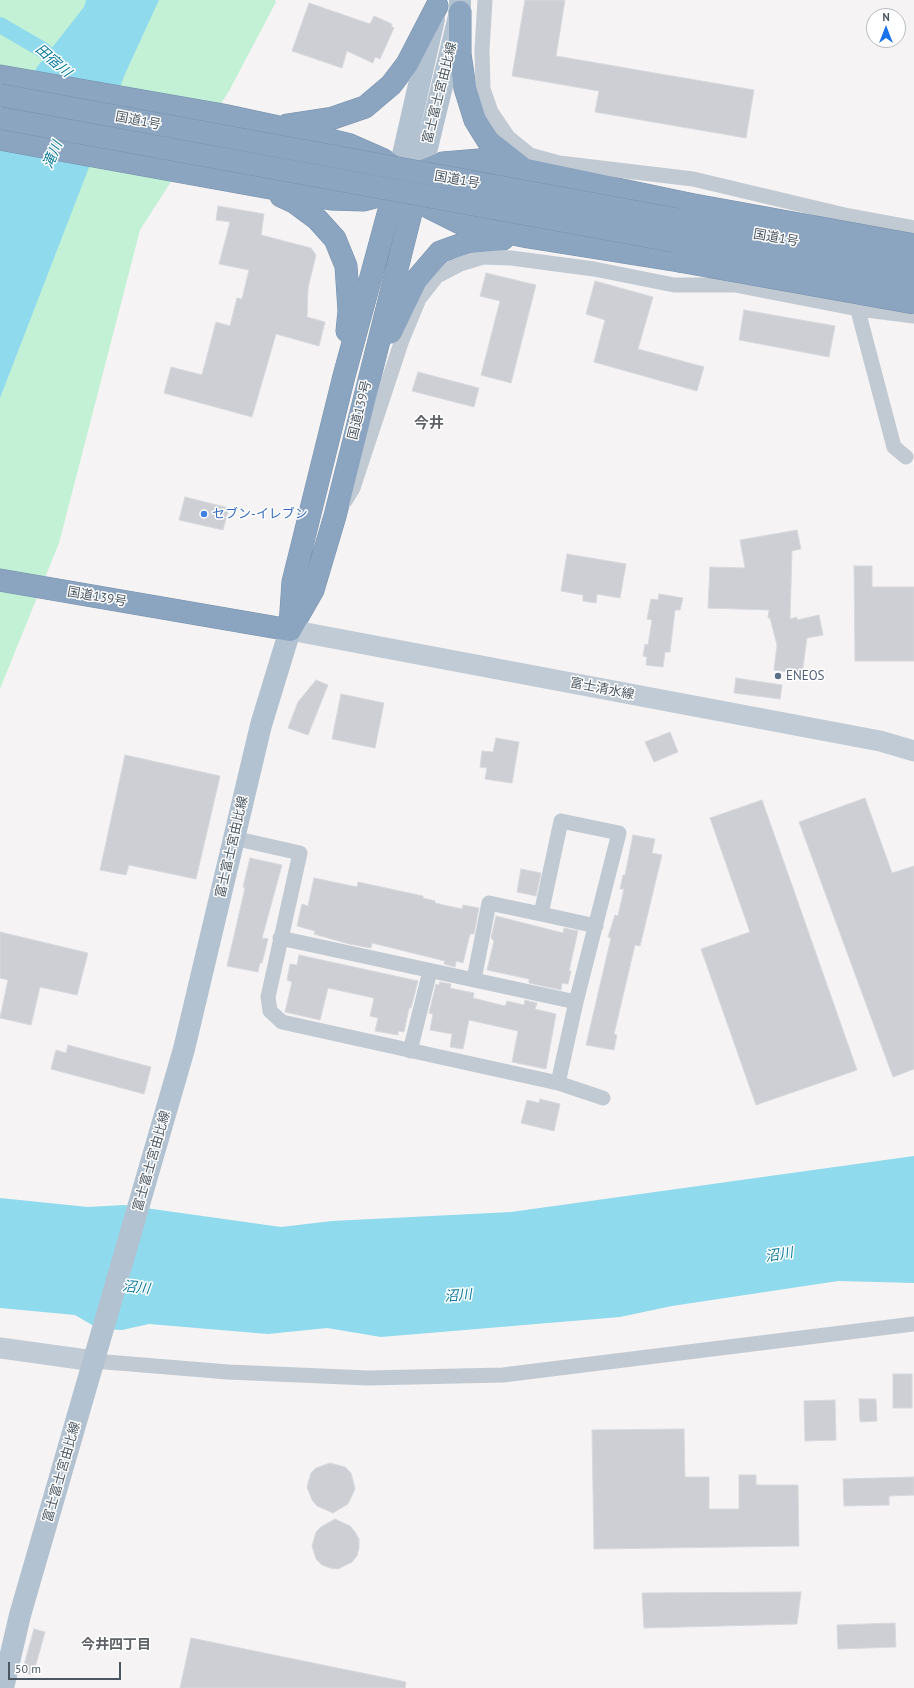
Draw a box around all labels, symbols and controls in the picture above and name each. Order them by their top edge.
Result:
north arrow [866,8,906,48]
text: N [882,10,890,24]
water label: 田宿川 [32,41,74,81]
street label: 富士富士宮由比線 [420,41,460,145]
street label: 国道1号 [114,109,162,133]
water label: 滝川 [40,139,66,171]
street label: 国道1号 [433,168,481,192]
street label: 国道1号 [752,226,800,250]
street label: 国道139号 [345,379,375,441]
district label: 今井 [414,415,444,433]
place label: セブン-イレブン [212,506,308,522]
marker: セブン-イレブン [199,509,209,519]
street label: 国道139号 [66,584,128,610]
place label: ENEOS [786,668,824,684]
marker: ENEOS [773,671,783,681]
street label: 富士清水線 [569,675,635,703]
street label: 富士富士宮由比線 [213,795,251,899]
street label: 富士富士宮由比線 [130,1109,174,1213]
water label: 沼川 [764,1245,794,1265]
water label: 沼川 [121,1278,151,1298]
water label: 沼川 [443,1286,473,1306]
street label: 富士富士宮由比線 [40,1420,84,1524]
district label: 今井四丁目 [81,1637,151,1653]
scale bar [10,1654,123,1680]
text: 50 m [15,1661,41,1676]

